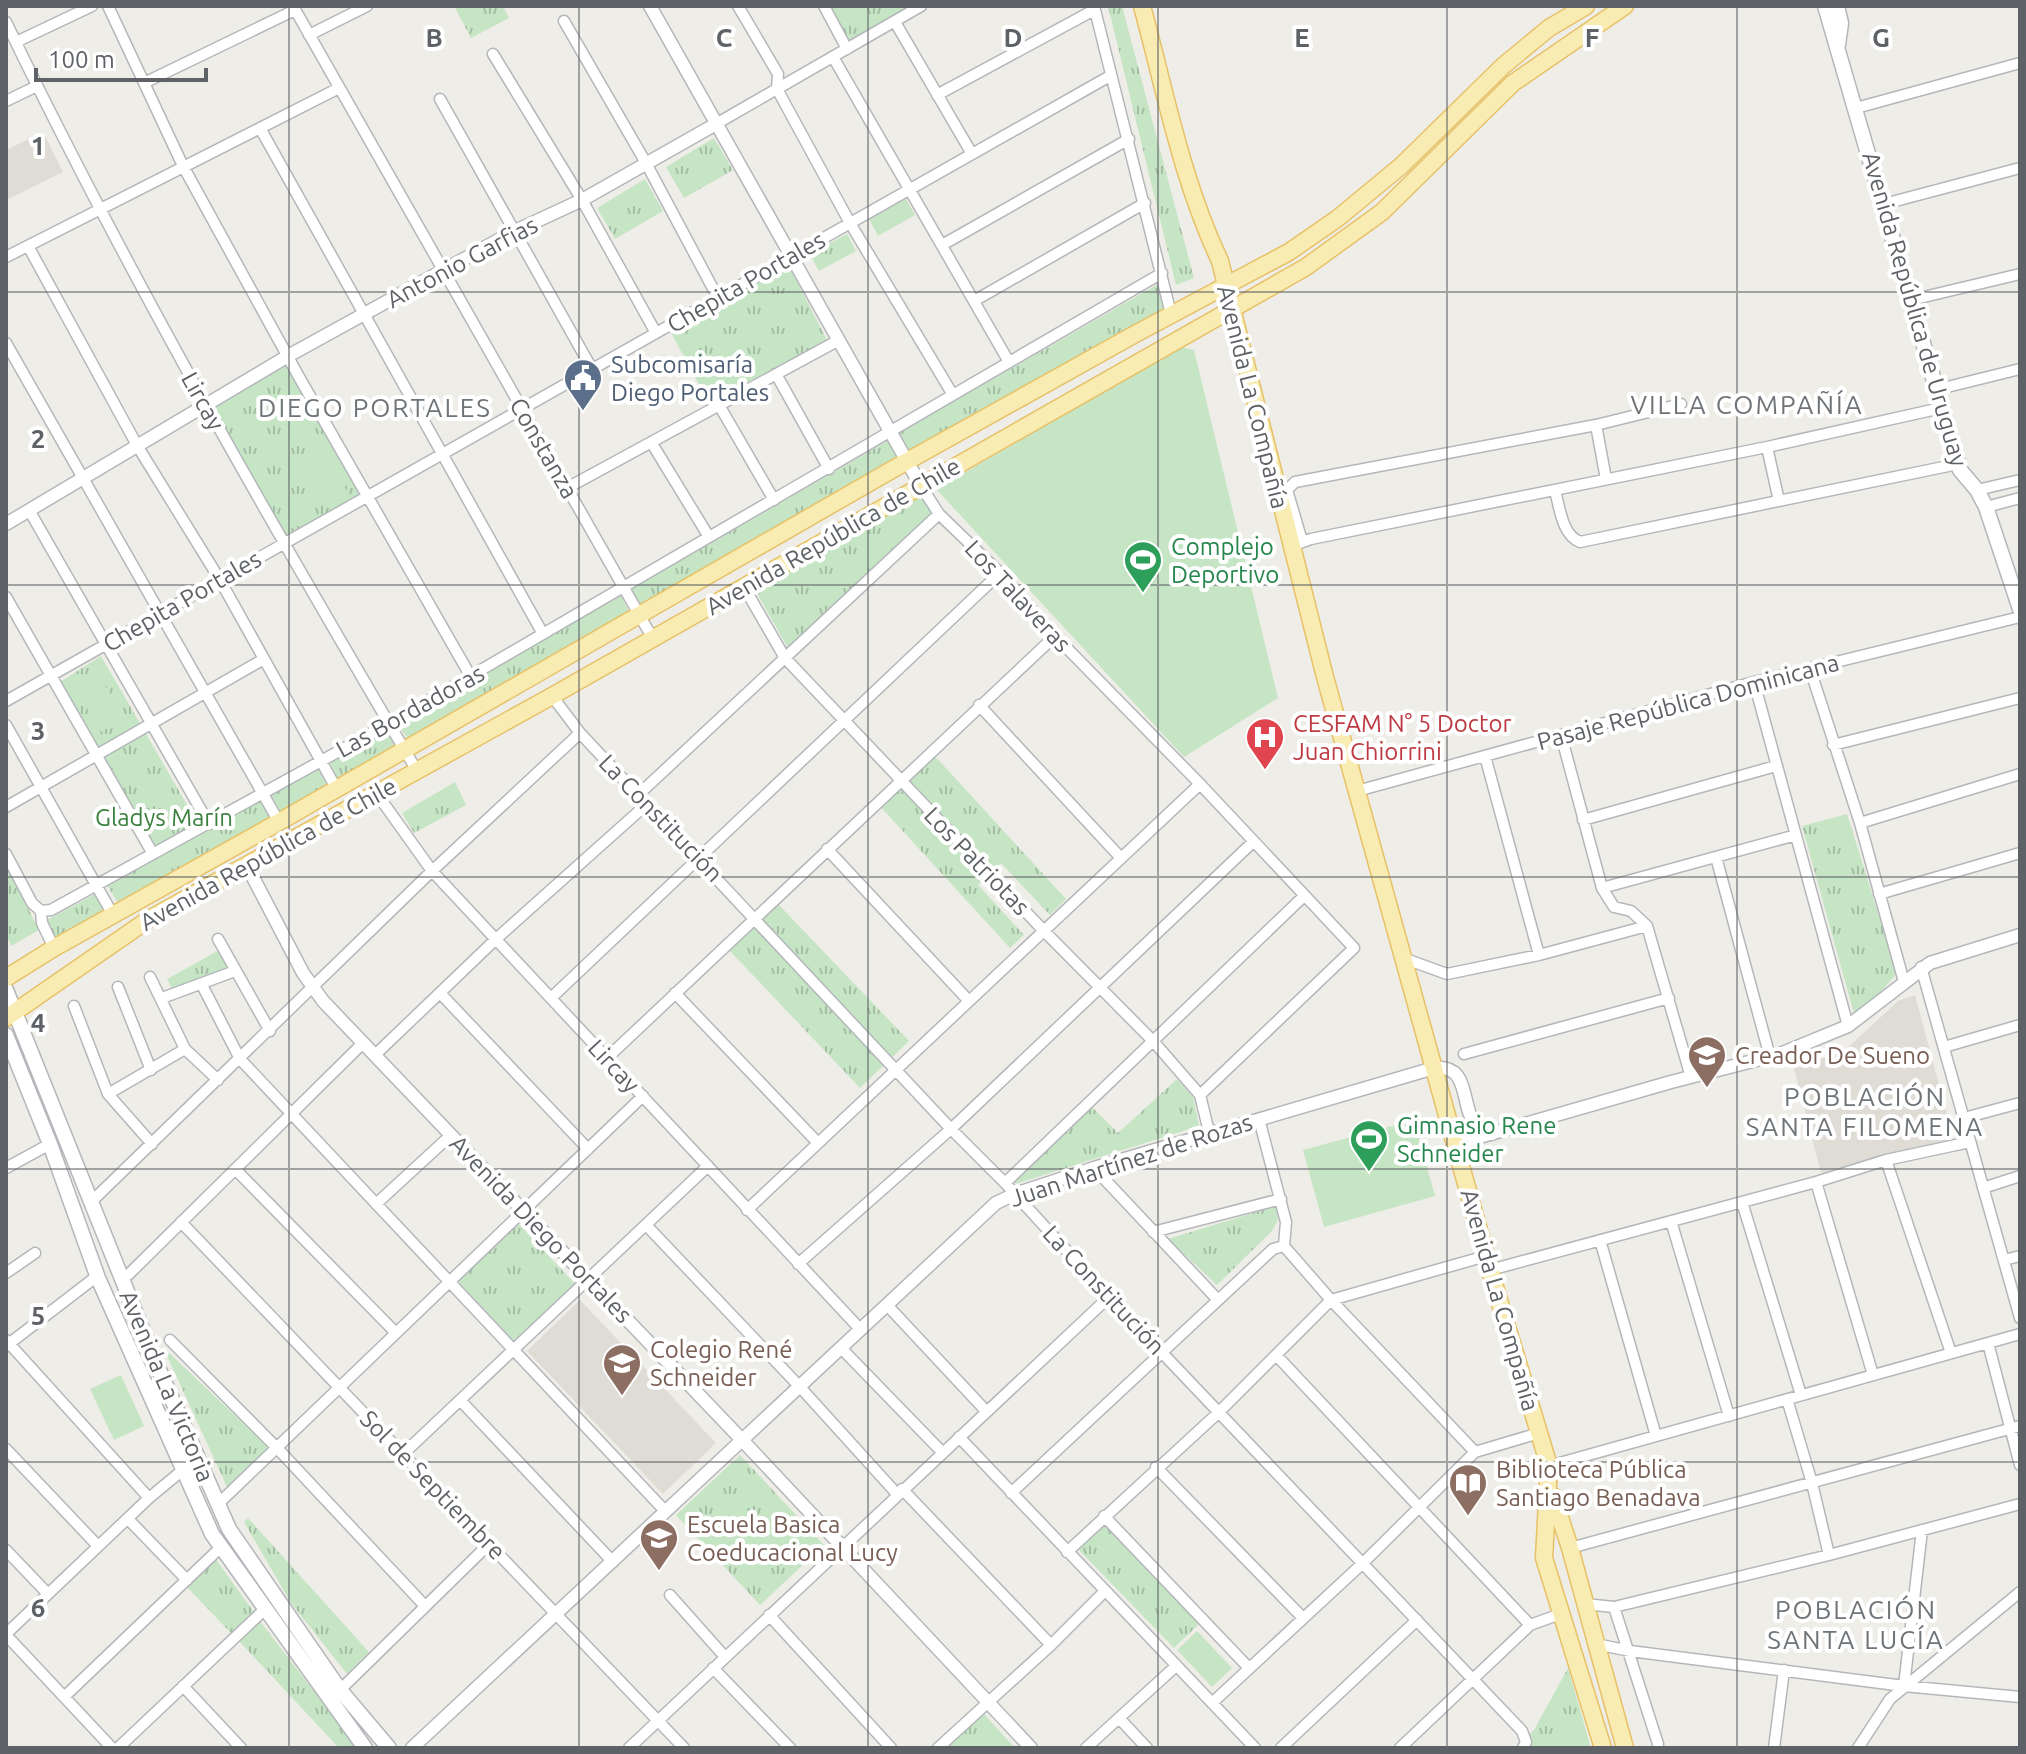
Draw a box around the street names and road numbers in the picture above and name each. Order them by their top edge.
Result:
street label: Avenida República de Uruguay [1857,149,1973,470]
street label: Antonio Garfias [382,211,542,313]
street label: Chepita Portales [662,226,830,338]
street label: Avenida La Compañía [1212,282,1294,512]
street label: Lircay [176,367,230,435]
street label: Constanza [504,393,584,503]
street label: Avenida República de Chile [701,452,965,620]
street label: Los Talaveras [960,535,1076,657]
street label: Chepita Portales [98,545,266,657]
street label: Pasaje República Dominicana [1534,649,1842,755]
street label: Las Bordadoras [331,659,489,763]
street label: La Constitución [594,749,728,887]
street label: Avenida República de Chile [135,772,401,936]
street label: Los Patriotas [919,802,1035,920]
street label: Lircay [583,1034,645,1098]
street label: Juan Martínez de Rozas [1006,1108,1256,1212]
street label: Avenida Diego Portales [445,1130,637,1328]
street label: Avenida La Compañía [1455,1186,1545,1414]
street label: La Constitución [1037,1220,1171,1360]
street label: Avenida La Victoria [114,1286,220,1486]
street label: Sol de Septiembre [355,1405,511,1565]

